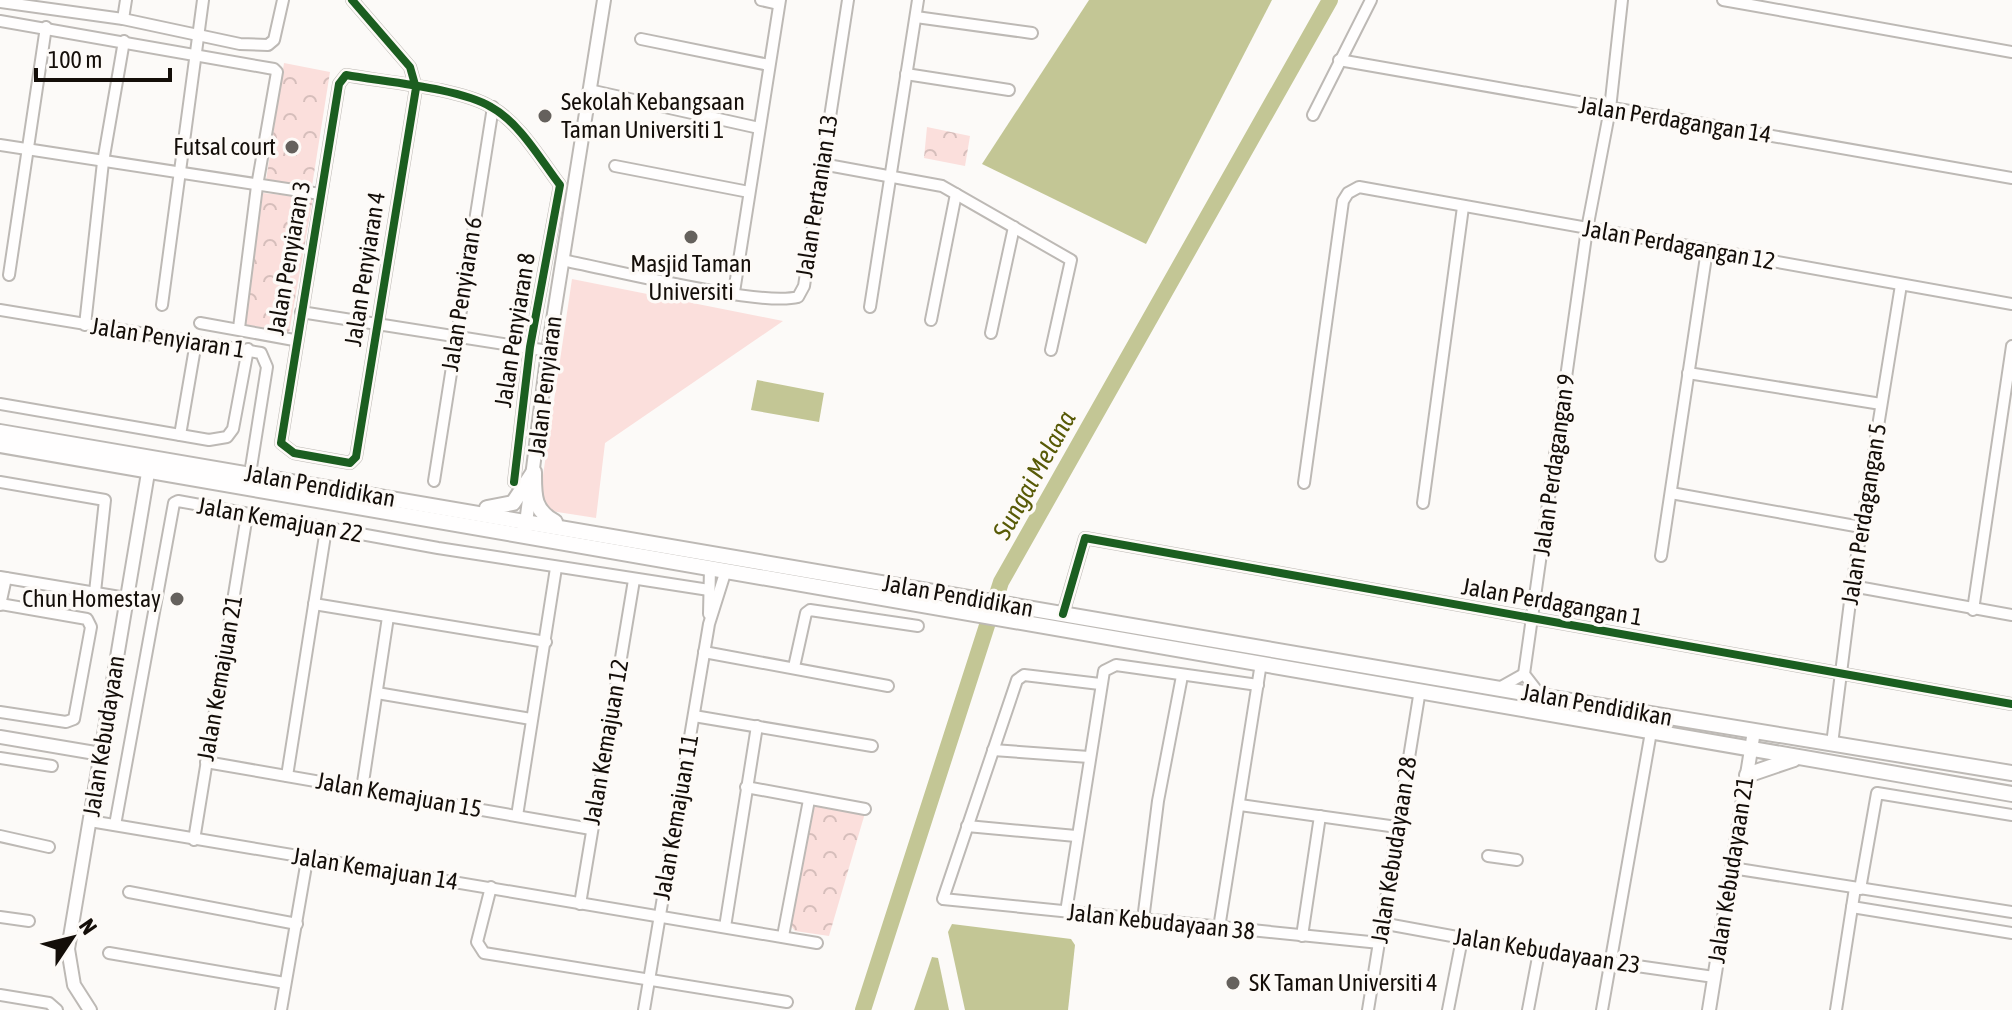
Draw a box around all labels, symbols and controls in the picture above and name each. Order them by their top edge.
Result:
scale bar [36,32,170,82]
text: 100 m [48,46,102,73]
place label: Sekolah Kebangsaan Taman Universiti 1 [561,88,745,143]
street label: Jalan Perdagangan 14 [1577,91,1773,148]
marker: Sekolah Kebangsaan Taman Universiti 1 [536,107,554,125]
street label: Jalan Pertanian 13 [790,113,843,279]
place label: Futsal court [173,133,276,160]
marker: Futsal court [283,138,301,156]
street label: Jalan Penyiaran 3 [262,179,315,337]
street label: Jalan Penyiaran 4 [339,190,390,348]
street label: Jalan Perdagangan 12 [1581,214,1777,275]
street label: Jalan Penyiaran 6 [436,215,487,373]
marker: Masjid Taman Universiti [682,228,700,246]
place label: Masjid Taman Universiti [630,250,752,305]
street label: Jalan Penyiaran 8 [489,251,540,409]
street label: Jalan Penyiaran 1 [89,312,247,363]
street label: Jalan Penyiaran [522,314,567,458]
street label: Jalan Perdagangan 9 [1527,372,1580,558]
water label: Sungai Melana [986,406,1082,545]
street label: Jalan Perdagangan 5 [1836,421,1891,606]
street label: Jalan Pendidikan [243,459,398,512]
street label: Jalan Kemajuan 22 [195,492,365,547]
street label: Jalan Pendidikan [881,569,1036,622]
street label: Jalan Perdagangan 1 [1460,572,1645,631]
place label: Chun Homestay [22,585,161,612]
marker: Chun Homestay [168,590,186,608]
street label: Jalan Kemajuan 21 [192,593,247,763]
street label: Jalan Kebudayaan [77,654,130,818]
street label: Jalan Kemajuan 12 [578,657,633,827]
street label: Jalan Pendidikan [1520,678,1675,731]
street label: Jalan Kemajuan 11 [648,732,703,902]
street label: Jalan Kebudayaan 28 [1365,755,1422,945]
street label: Jalan Kemajuan 15 [314,767,484,822]
street label: Jalan Kebudayaan 21 [1702,775,1759,965]
street label: Jalan Kemajuan 14 [290,842,460,895]
north arrow [32,898,112,978]
street label: Jalan Kebudayaan 38 [1066,898,1256,945]
text: N [74,914,103,939]
street label: Jalan Kebudayaan 23 [1452,922,1642,979]
place label: SK Taman Universiti 4 [1249,969,1437,996]
marker: SK Taman Universiti 4 [1224,974,1242,992]

